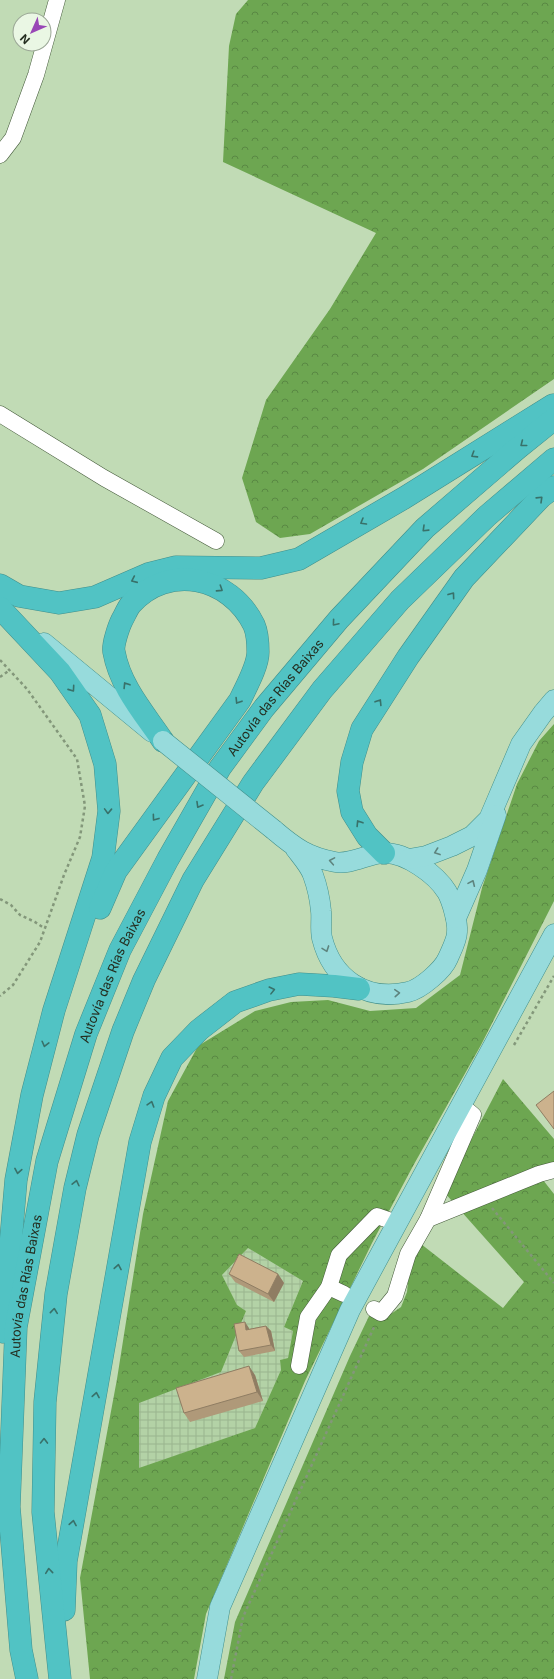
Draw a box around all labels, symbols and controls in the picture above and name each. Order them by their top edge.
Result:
north arrow [12,12,52,52]
text: N [17,31,33,47]
one-way arrow [521,439,528,446]
one-way arrow [471,450,478,457]
one-way arrow [535,496,543,504]
one-way arrow [360,518,367,525]
one-way arrow [422,524,430,531]
one-way arrow [130,575,138,583]
one-way arrow [216,585,223,592]
one-way arrow [447,592,454,599]
one-way arrow [333,618,340,625]
street label: Autovía das Rías Baixas [224,636,327,759]
one-way arrow [124,683,131,690]
one-way arrow [67,685,74,692]
one-way arrow [236,697,243,704]
one-way arrow [375,699,382,706]
one-way arrow [196,801,203,808]
one-way arrow [104,808,113,814]
one-way arrow [152,814,160,821]
one-way arrow [356,820,364,827]
one-way arrow [433,847,440,855]
one-way arrow [329,857,335,866]
one-way arrow [467,879,475,886]
street label: Autovía das Rías Baixas [76,905,149,1045]
one-way arrow [321,946,330,953]
one-way arrow [268,986,275,995]
one-way arrow [394,989,401,998]
one-way arrow [41,1040,50,1047]
one-way arrow [146,1101,155,1108]
one-way arrow [14,1168,23,1174]
one-way arrow [72,1180,80,1186]
street label: Autovía das Rías Baixas [7,1213,45,1358]
one-way arrow [113,1263,122,1270]
one-way arrow [49,1308,58,1314]
one-way arrow [91,1391,99,1398]
one-way arrow [40,1438,48,1444]
one-way arrow [68,1520,77,1526]
one-way arrow [45,1568,54,1574]

